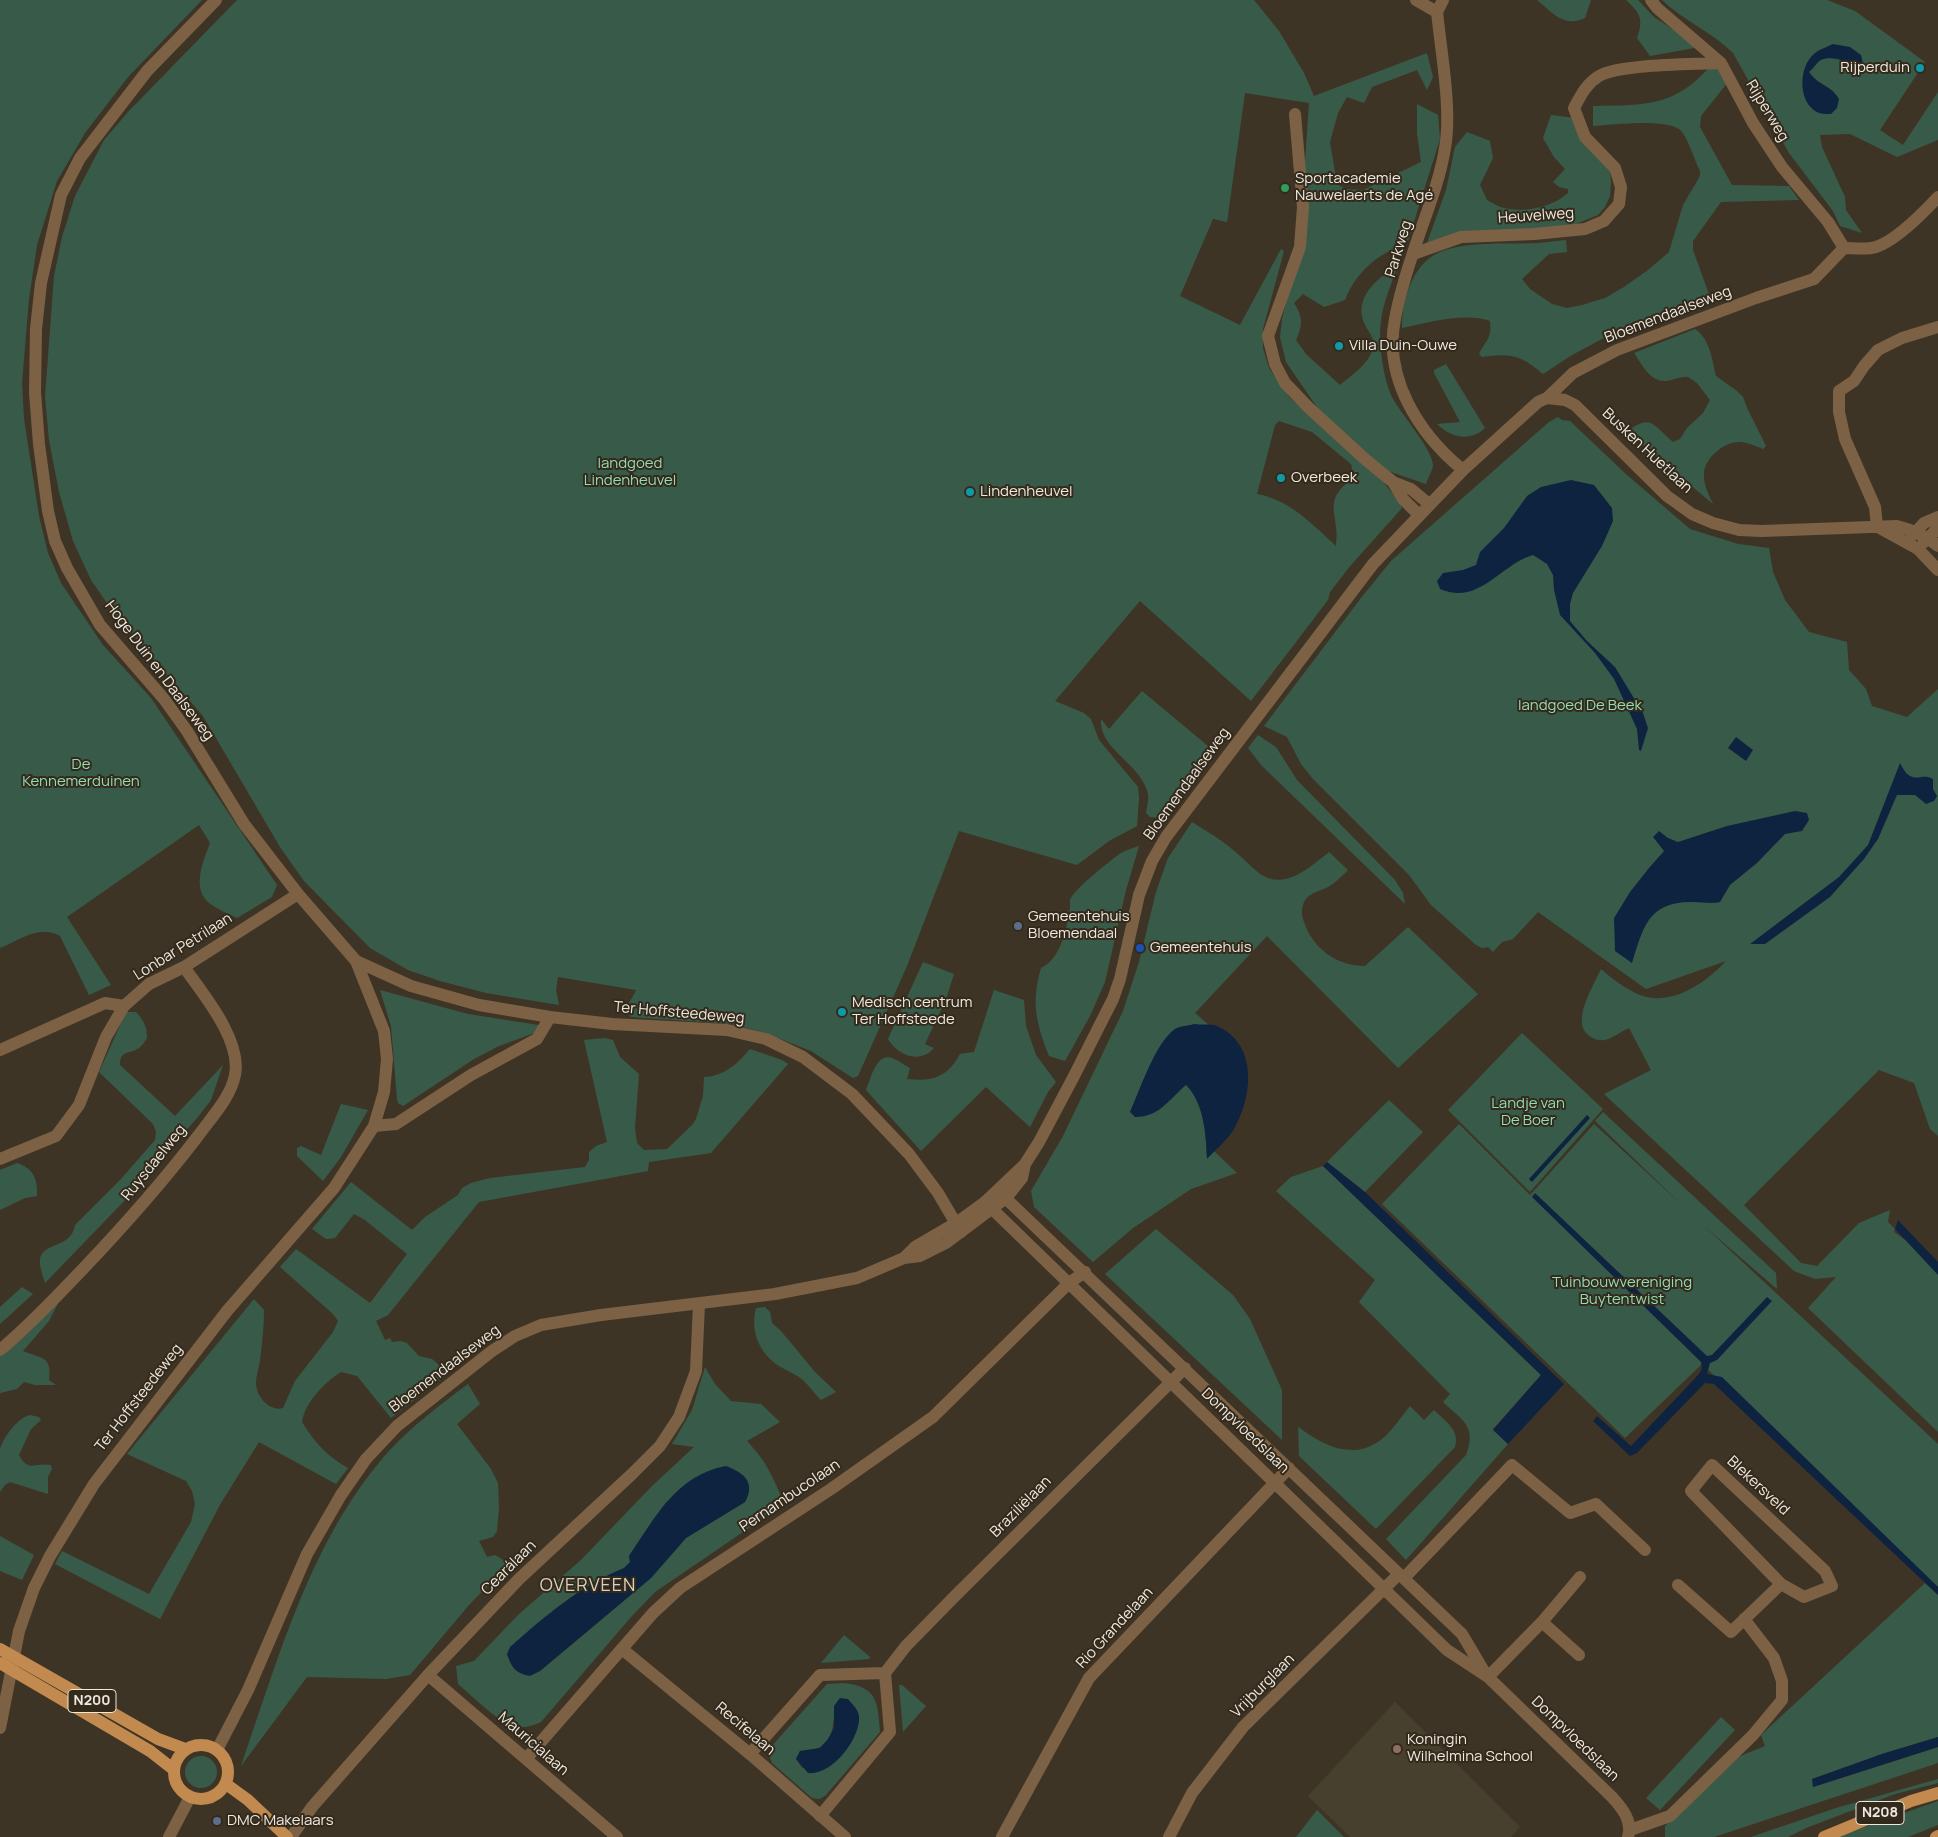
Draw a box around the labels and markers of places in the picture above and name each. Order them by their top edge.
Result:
place label: Rijperduin [1840,59,1910,77]
marker: Rijperduin [1914,62,1926,74]
place label: Sportacademie Nauwelaerts de Agé [1295,170,1433,205]
marker: Sportacademie Nauwelaerts de Agé [1279,182,1291,194]
place label: Villa Duin-Ouwe [1349,337,1457,355]
marker: Villa Duin-Ouwe [1333,340,1345,352]
place label: Overbeek [1291,469,1357,487]
marker: Overbeek [1275,472,1287,484]
place label: Lindenheuvel [980,483,1073,501]
marker: Lindenheuvel [964,486,976,498]
place label: Gemeentehuis Bloemendaal [1028,908,1130,943]
marker: Gemeentehuis Bloemendaal [1012,920,1024,932]
place label: Gemeentehuis [1150,939,1252,957]
marker: Gemeentehuis [1134,942,1146,954]
place label: Medisch centrum Ter Hoffsteede [852,994,972,1029]
marker: Medisch centrum Ter Hoffsteede [836,1006,848,1018]
place label: Koningin Wilhelmina School [1407,1731,1533,1766]
marker: Koningin Wilhelmina School [1391,1743,1403,1755]
place label: DMC Makelaars [227,1812,334,1830]
marker: DMC Makelaars [211,1815,223,1827]

